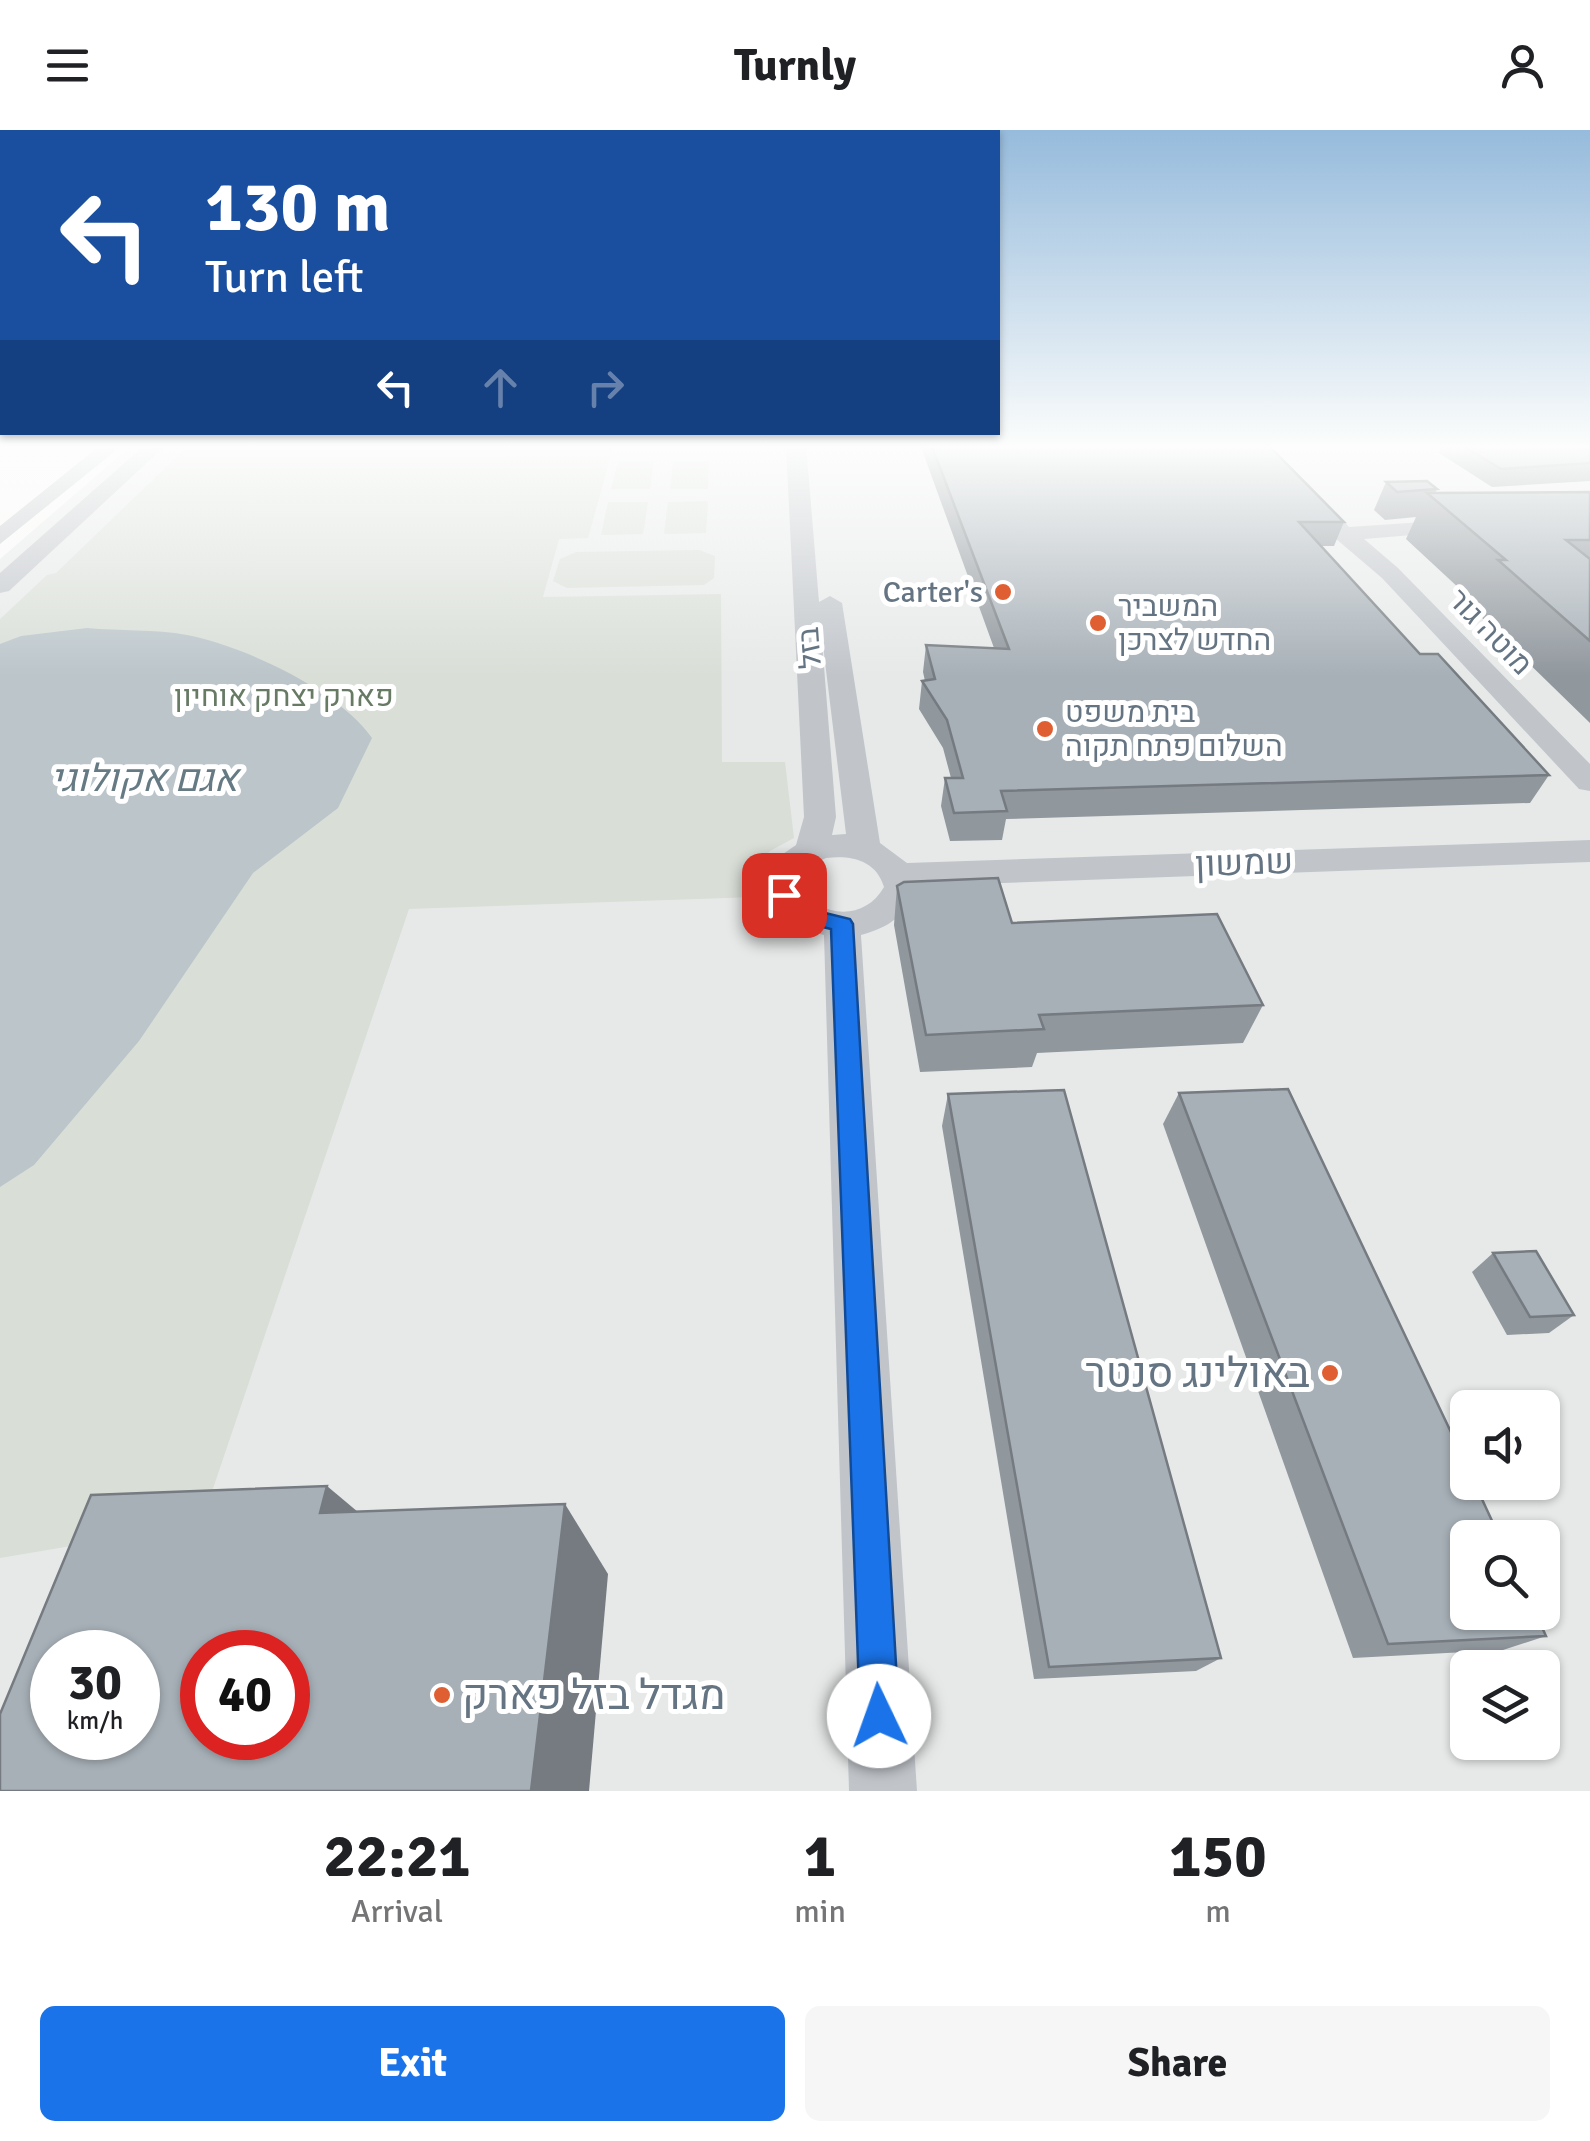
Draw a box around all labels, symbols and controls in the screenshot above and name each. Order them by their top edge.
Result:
icon: menu [40,38,95,93]
text: Turnly [734,38,856,93]
icon: person [1495,38,1550,93]
text: 130 m [205,164,390,250]
icon: left [40,170,170,300]
text: Turn left [205,250,364,305]
icon: left [368,360,423,415]
icon: ahead [473,360,528,415]
icon: right [578,360,633,415]
place label: Carter's [883,574,983,611]
marker: Carter's [992,581,1014,603]
street label: מוטה גור [1440,581,1540,683]
place label: המשביר החדש לצרכן [1118,588,1271,659]
marker: המשביר החדש לצרכן [1087,612,1109,634]
street label: בזל [790,626,830,670]
park label: פארק יצחק אוחיון [174,678,394,715]
place label: בית משפט השלום פתח תקוה [1065,694,1283,765]
marker: בית משפט השלום פתח תקוה [1034,718,1056,740]
water label: אגם אקולוגי [50,755,242,802]
street label: שמשון [1194,840,1294,886]
pin [742,853,827,938]
icon: arrive [757,868,812,923]
place label: באולינג סנטר [1085,1348,1310,1399]
marker: באולינג סנטר [1319,1362,1341,1384]
map controls [1450,1390,1560,1760]
button: sound [1450,1390,1560,1500]
button: search [1450,1520,1560,1630]
speed limit sign: 40 [180,1630,310,1760]
button: layers [1450,1650,1560,1760]
text: 30 [68,1652,122,1714]
position arrow [827,1664,931,1768]
place label: מגדל בזל פארק [462,1670,725,1721]
marker: מגדל בזל פארק [431,1684,453,1706]
text: km/h [67,1705,123,1736]
text: 22:21 [323,1820,471,1894]
text: 1 [804,1820,836,1894]
text: 150 [1169,1820,1267,1894]
text: Arrival [351,1892,443,1931]
text: min [794,1892,846,1931]
text: m [1205,1892,1231,1931]
button: Exit [40,2006,785,2121]
button: Share [805,2006,1550,2121]

